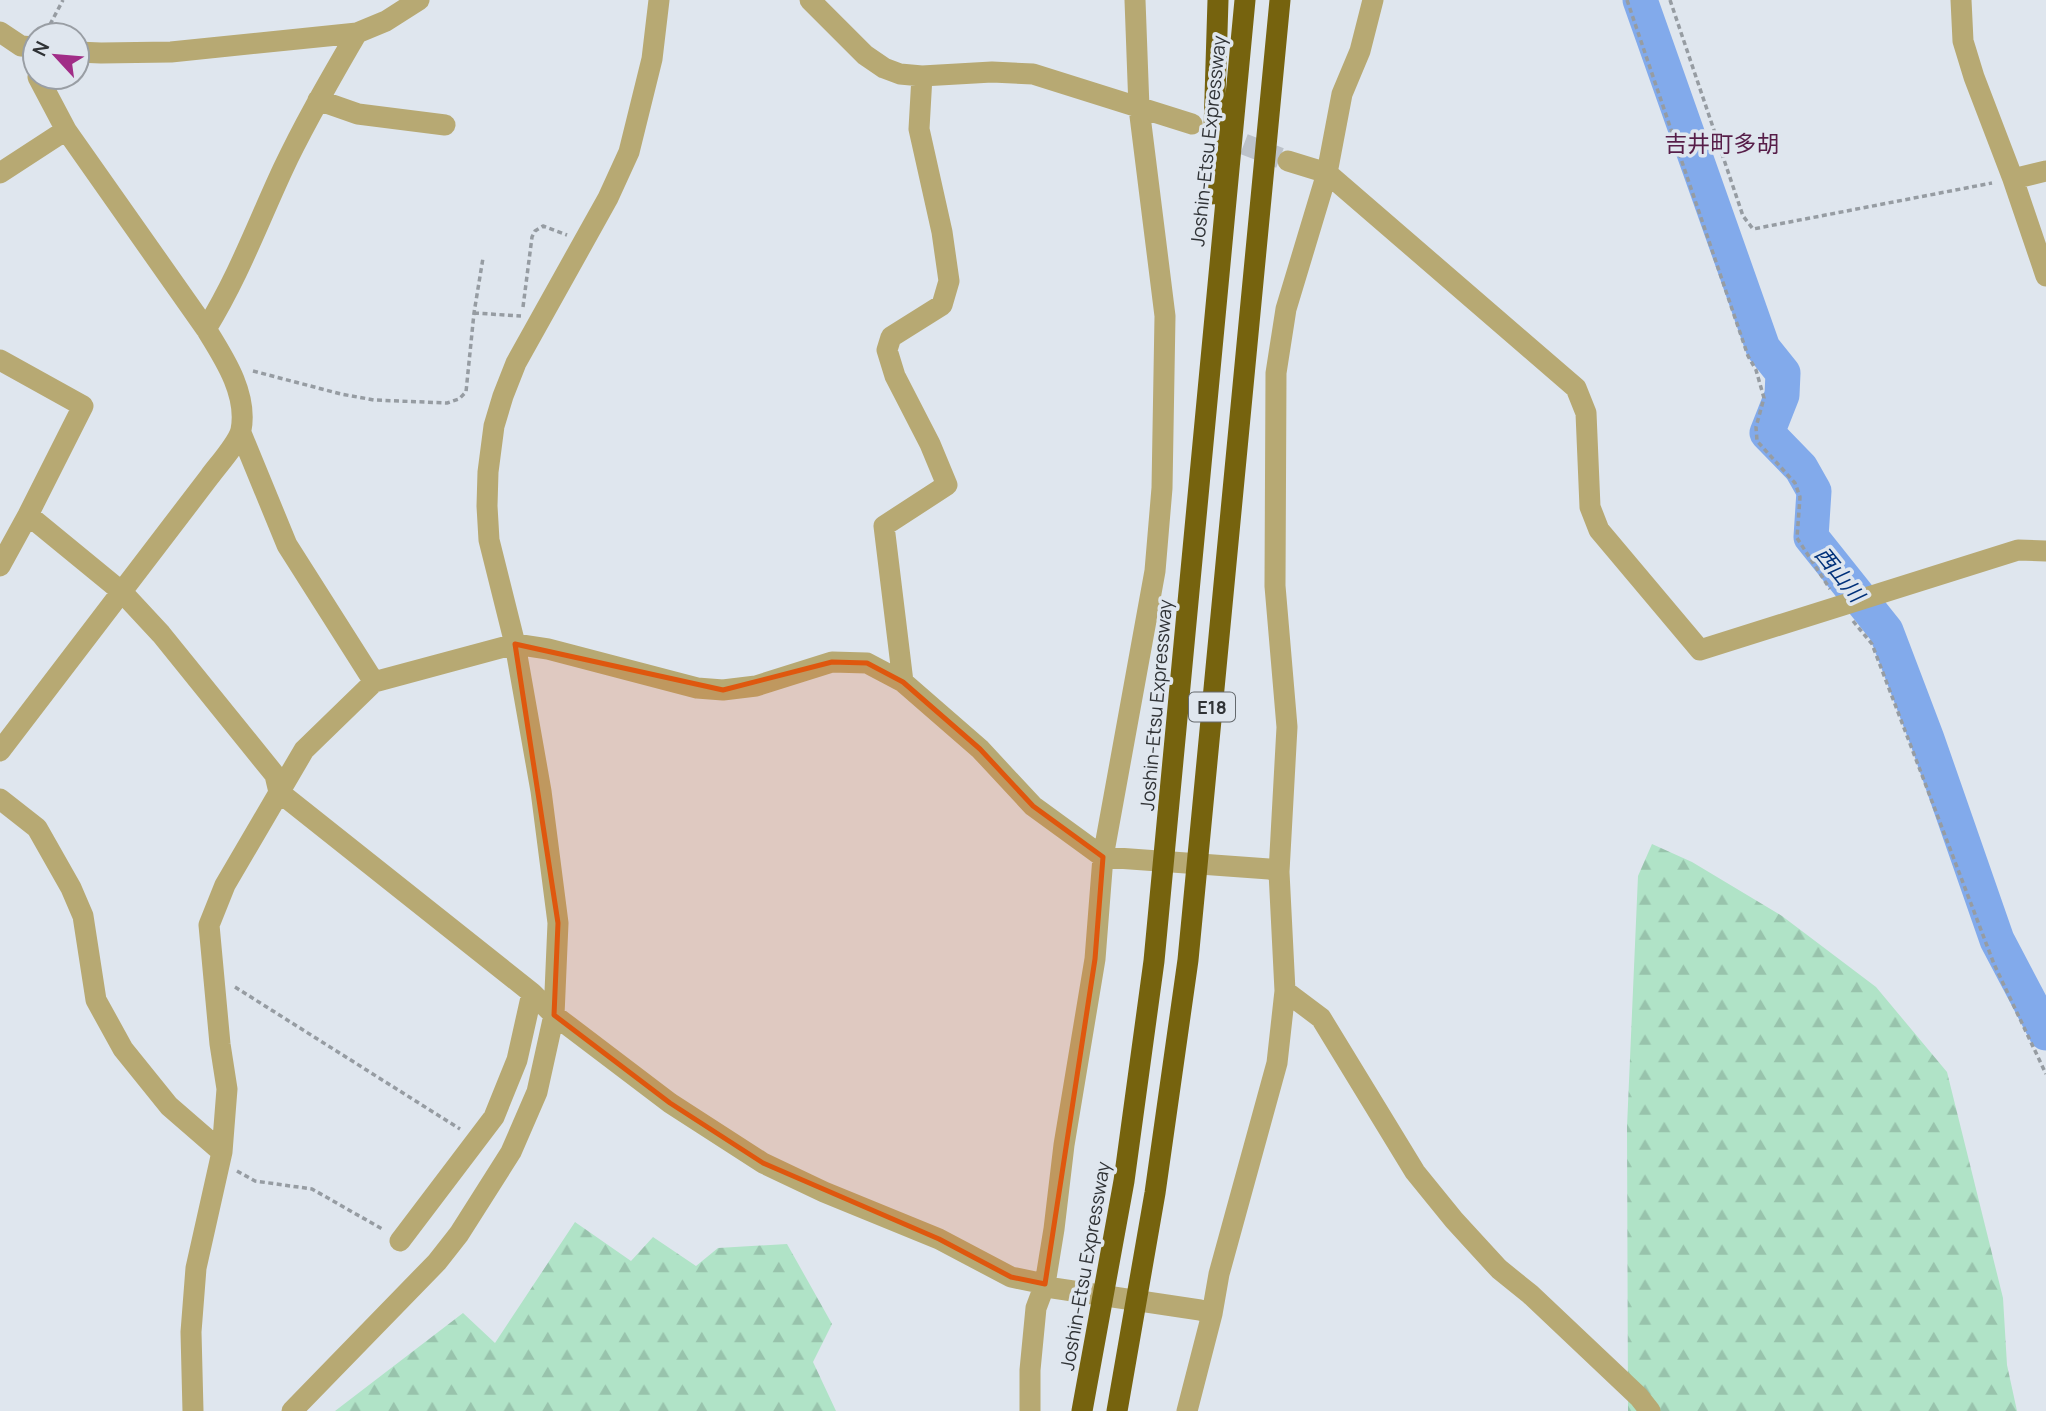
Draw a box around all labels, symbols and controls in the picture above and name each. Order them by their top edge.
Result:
north arrow [21,21,91,91]
street label: Joshin-Etsu Expressway [1184,34,1232,248]
text: N [26,37,55,60]
district label: 吉井町多胡 [1665,127,1780,159]
water label: 西山川 [1809,541,1872,609]
street label: Joshin-Etsu Expressway [1134,598,1178,812]
road number: E18 [1189,692,1235,722]
street label: Joshin-Etsu Expressway [1054,1159,1116,1373]

